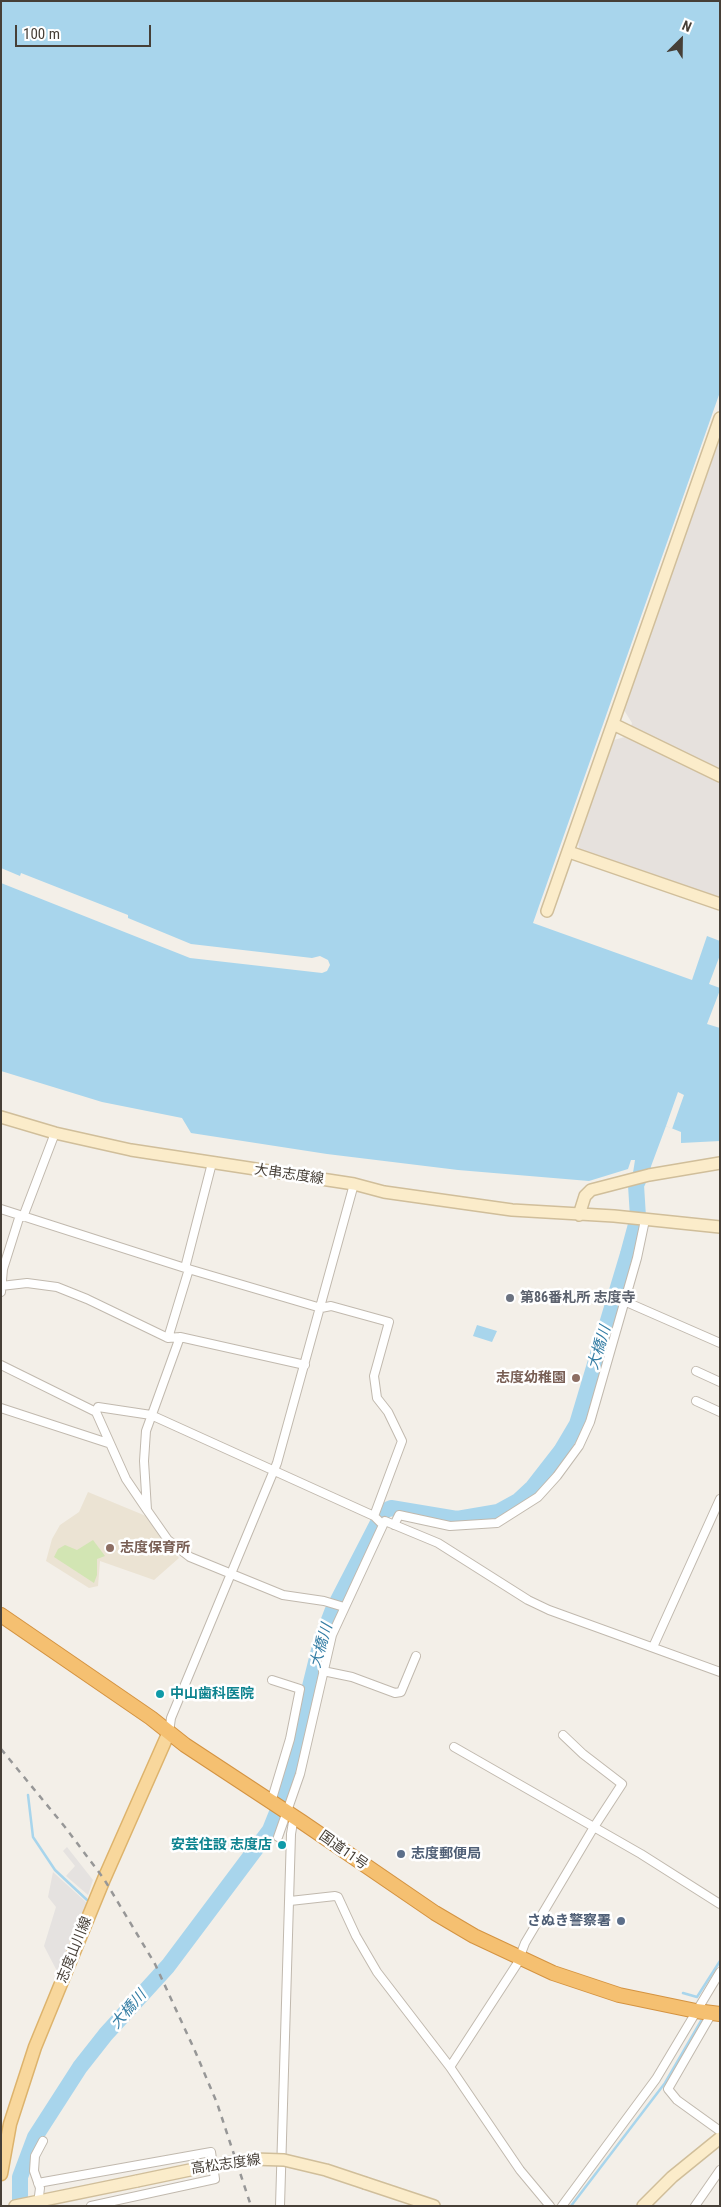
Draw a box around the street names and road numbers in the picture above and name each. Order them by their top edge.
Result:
street label: 大串志度線 [253,1162,325,1188]
street label: 国道11号 [315,1828,371,1874]
street label: 志度山川線 [54,1914,96,1986]
street label: 高松志度線 [190,2152,262,2178]

